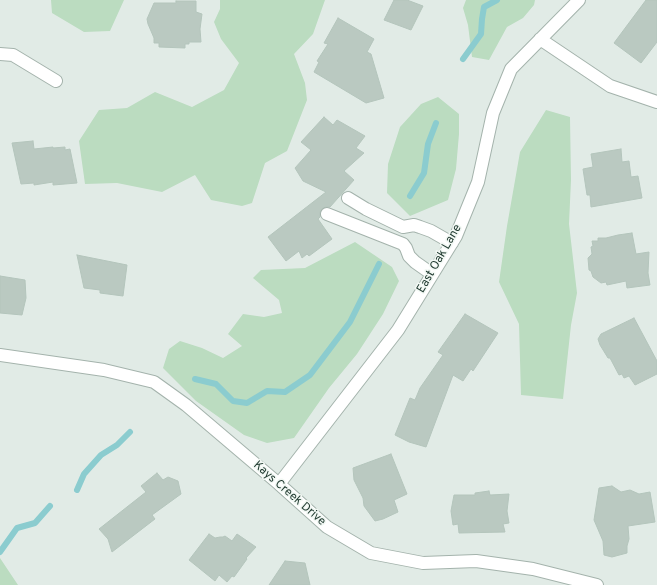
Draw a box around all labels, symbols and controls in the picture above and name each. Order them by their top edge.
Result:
street label: East Oak Lane [415,222,465,296]
street label: Kays Creek Drive [250,459,328,529]

